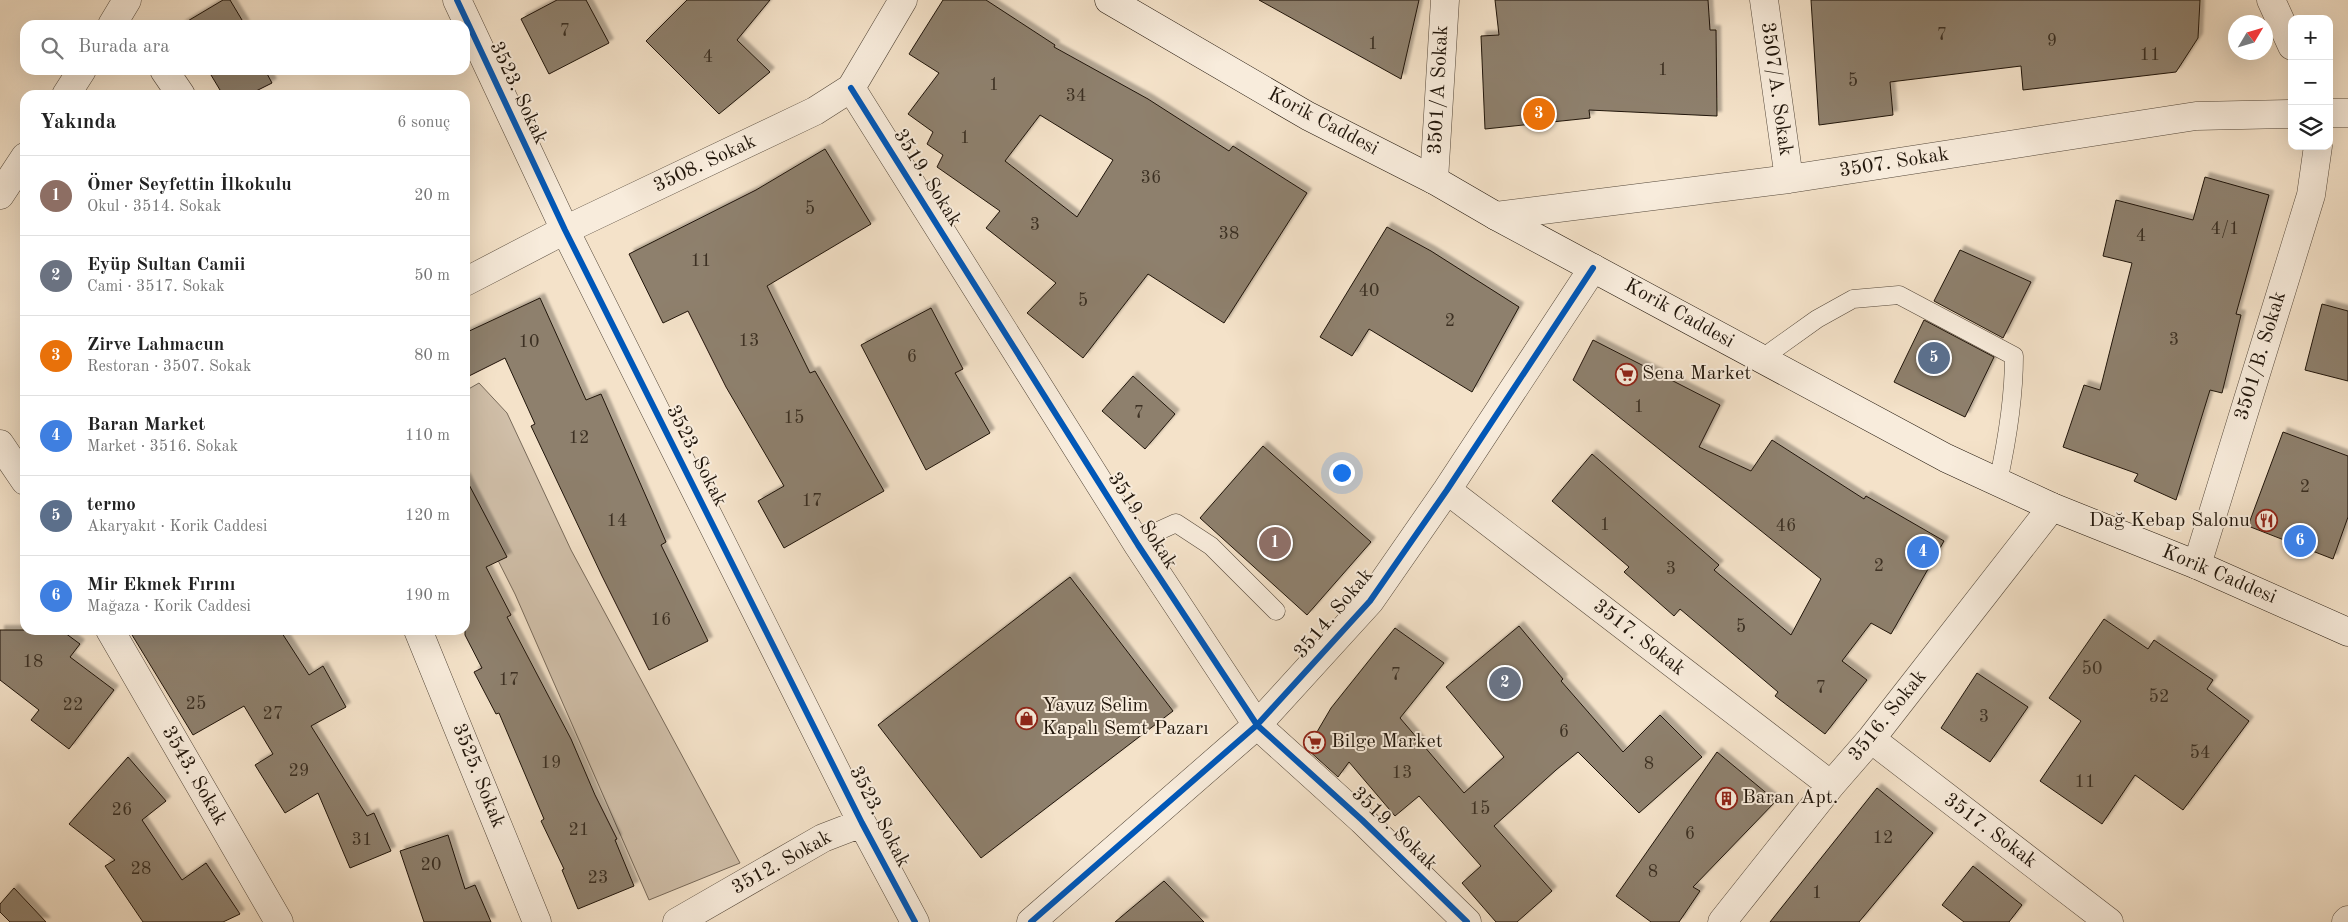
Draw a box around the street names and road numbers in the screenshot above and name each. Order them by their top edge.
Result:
street label: 3507/A. Sokak [1757,21,1795,157]
street label: 3501/A Sokak [1426,25,1452,155]
street label: 3523. Sokak [486,39,550,147]
street label: Korik Caddesi [1264,85,1382,159]
street label: 3519. Sokak [889,126,965,230]
street label: 3508. Sokak [651,132,759,196]
street label: 3507. Sokak [1838,144,1950,182]
street label: Korik Caddesi [1621,276,1737,352]
street label: 3501/B. Sokak [2232,289,2290,423]
street label: 3523. Sokak [662,402,730,510]
street label: 3519. Sokak [1103,469,1181,573]
street label: Korik Caddesi [2159,542,2279,608]
street label: 3514. Sokak [1291,565,1377,663]
street label: 3517. Sokak [1589,596,1689,680]
street label: 3516. Sokak [1845,667,1931,765]
street label: 3525. Sokak [448,721,508,831]
street label: 3543. Sokak [158,723,230,829]
street label: 3523. Sokak [845,763,913,871]
street label: 3519. Sokak [1347,783,1441,875]
street label: 3517. Sokak [1940,790,2040,872]
street label: 3512. Sokak [729,827,835,899]

